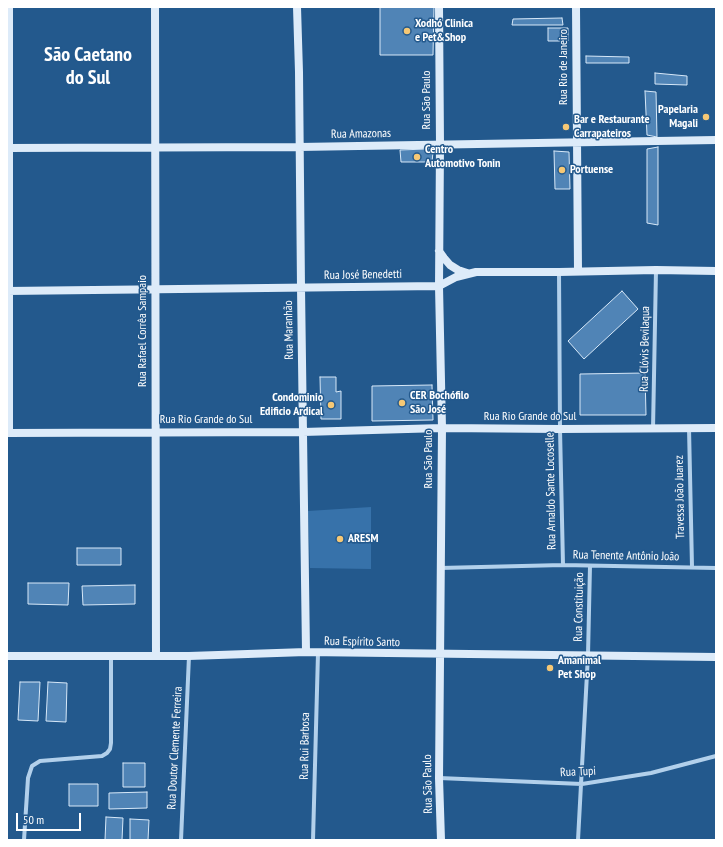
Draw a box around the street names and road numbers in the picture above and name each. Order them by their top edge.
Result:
street label: Rua Rio de Janeiro [557,29,571,105]
street label: Rua São Paulo [420,70,434,130]
street label: Rua Amazonas [331,126,391,142]
street label: Rua José Benedetti [324,267,402,283]
street label: Rua Rafael Corrêa Sampaio [136,275,150,387]
street label: Rua Maranhão [281,300,297,360]
street label: Rua Clóvis Bevilaqua [637,306,653,392]
street label: Rua Rio Grande do Sul [484,410,576,424]
street label: Rua Rio Grande do Sul [160,413,252,427]
street label: Rua São Paulo [422,429,436,489]
street label: Rua Arnaldo Sante Locoselle [543,432,559,550]
street label: Travessa João Juarez [672,455,688,539]
street label: Rua Tenente Antônio João [573,548,679,564]
street label: Rua Constituição [571,572,587,642]
street label: Rua Espírito Santo [324,634,400,650]
street label: Rua Doutor Clemente Ferreira [165,686,185,810]
street label: Rua Rui Barbosa [297,712,313,780]
street label: Rua São Paulo [420,754,436,814]
street label: Rua Tupi [560,764,596,780]

